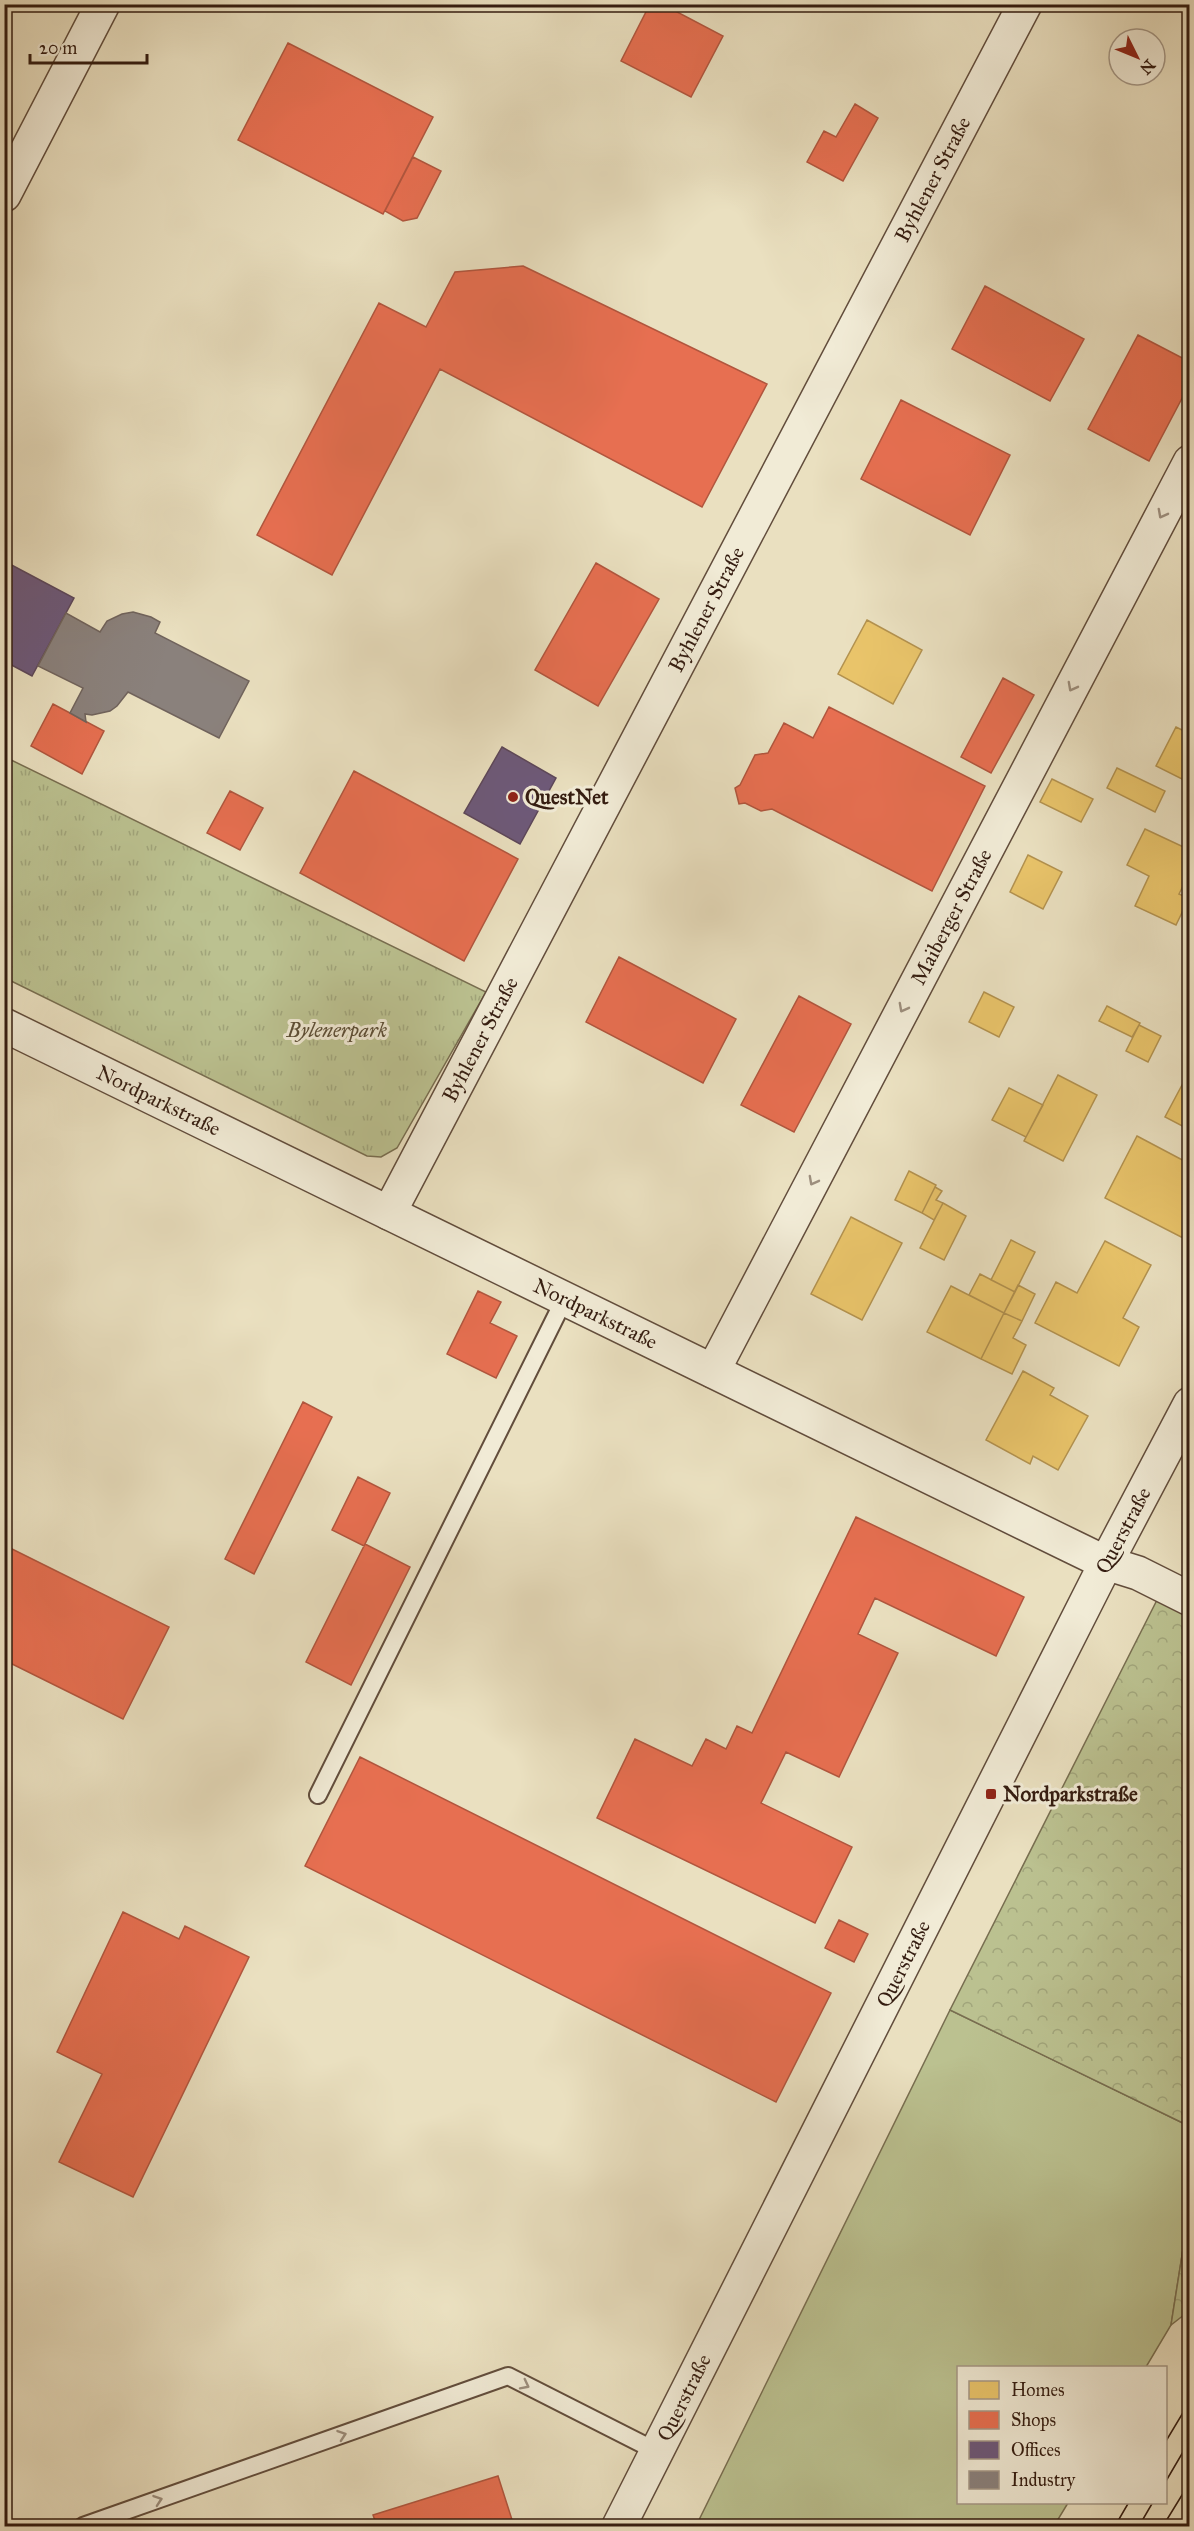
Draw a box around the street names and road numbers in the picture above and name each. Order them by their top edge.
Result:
street label: Byhlener Straße [889,112,977,246]
street label: Byhlener Straße [663,542,750,677]
street label: Maiberger Straße [905,844,998,989]
street label: Byhlener Straße [437,972,524,1107]
street label: Nordparkstraße [92,1059,225,1142]
street label: Nordparkstraße [529,1272,662,1355]
street label: Querstraße [1090,1482,1157,1578]
street label: Querstraße [870,1916,936,2012]
street label: Querstraße [651,2349,717,2445]

